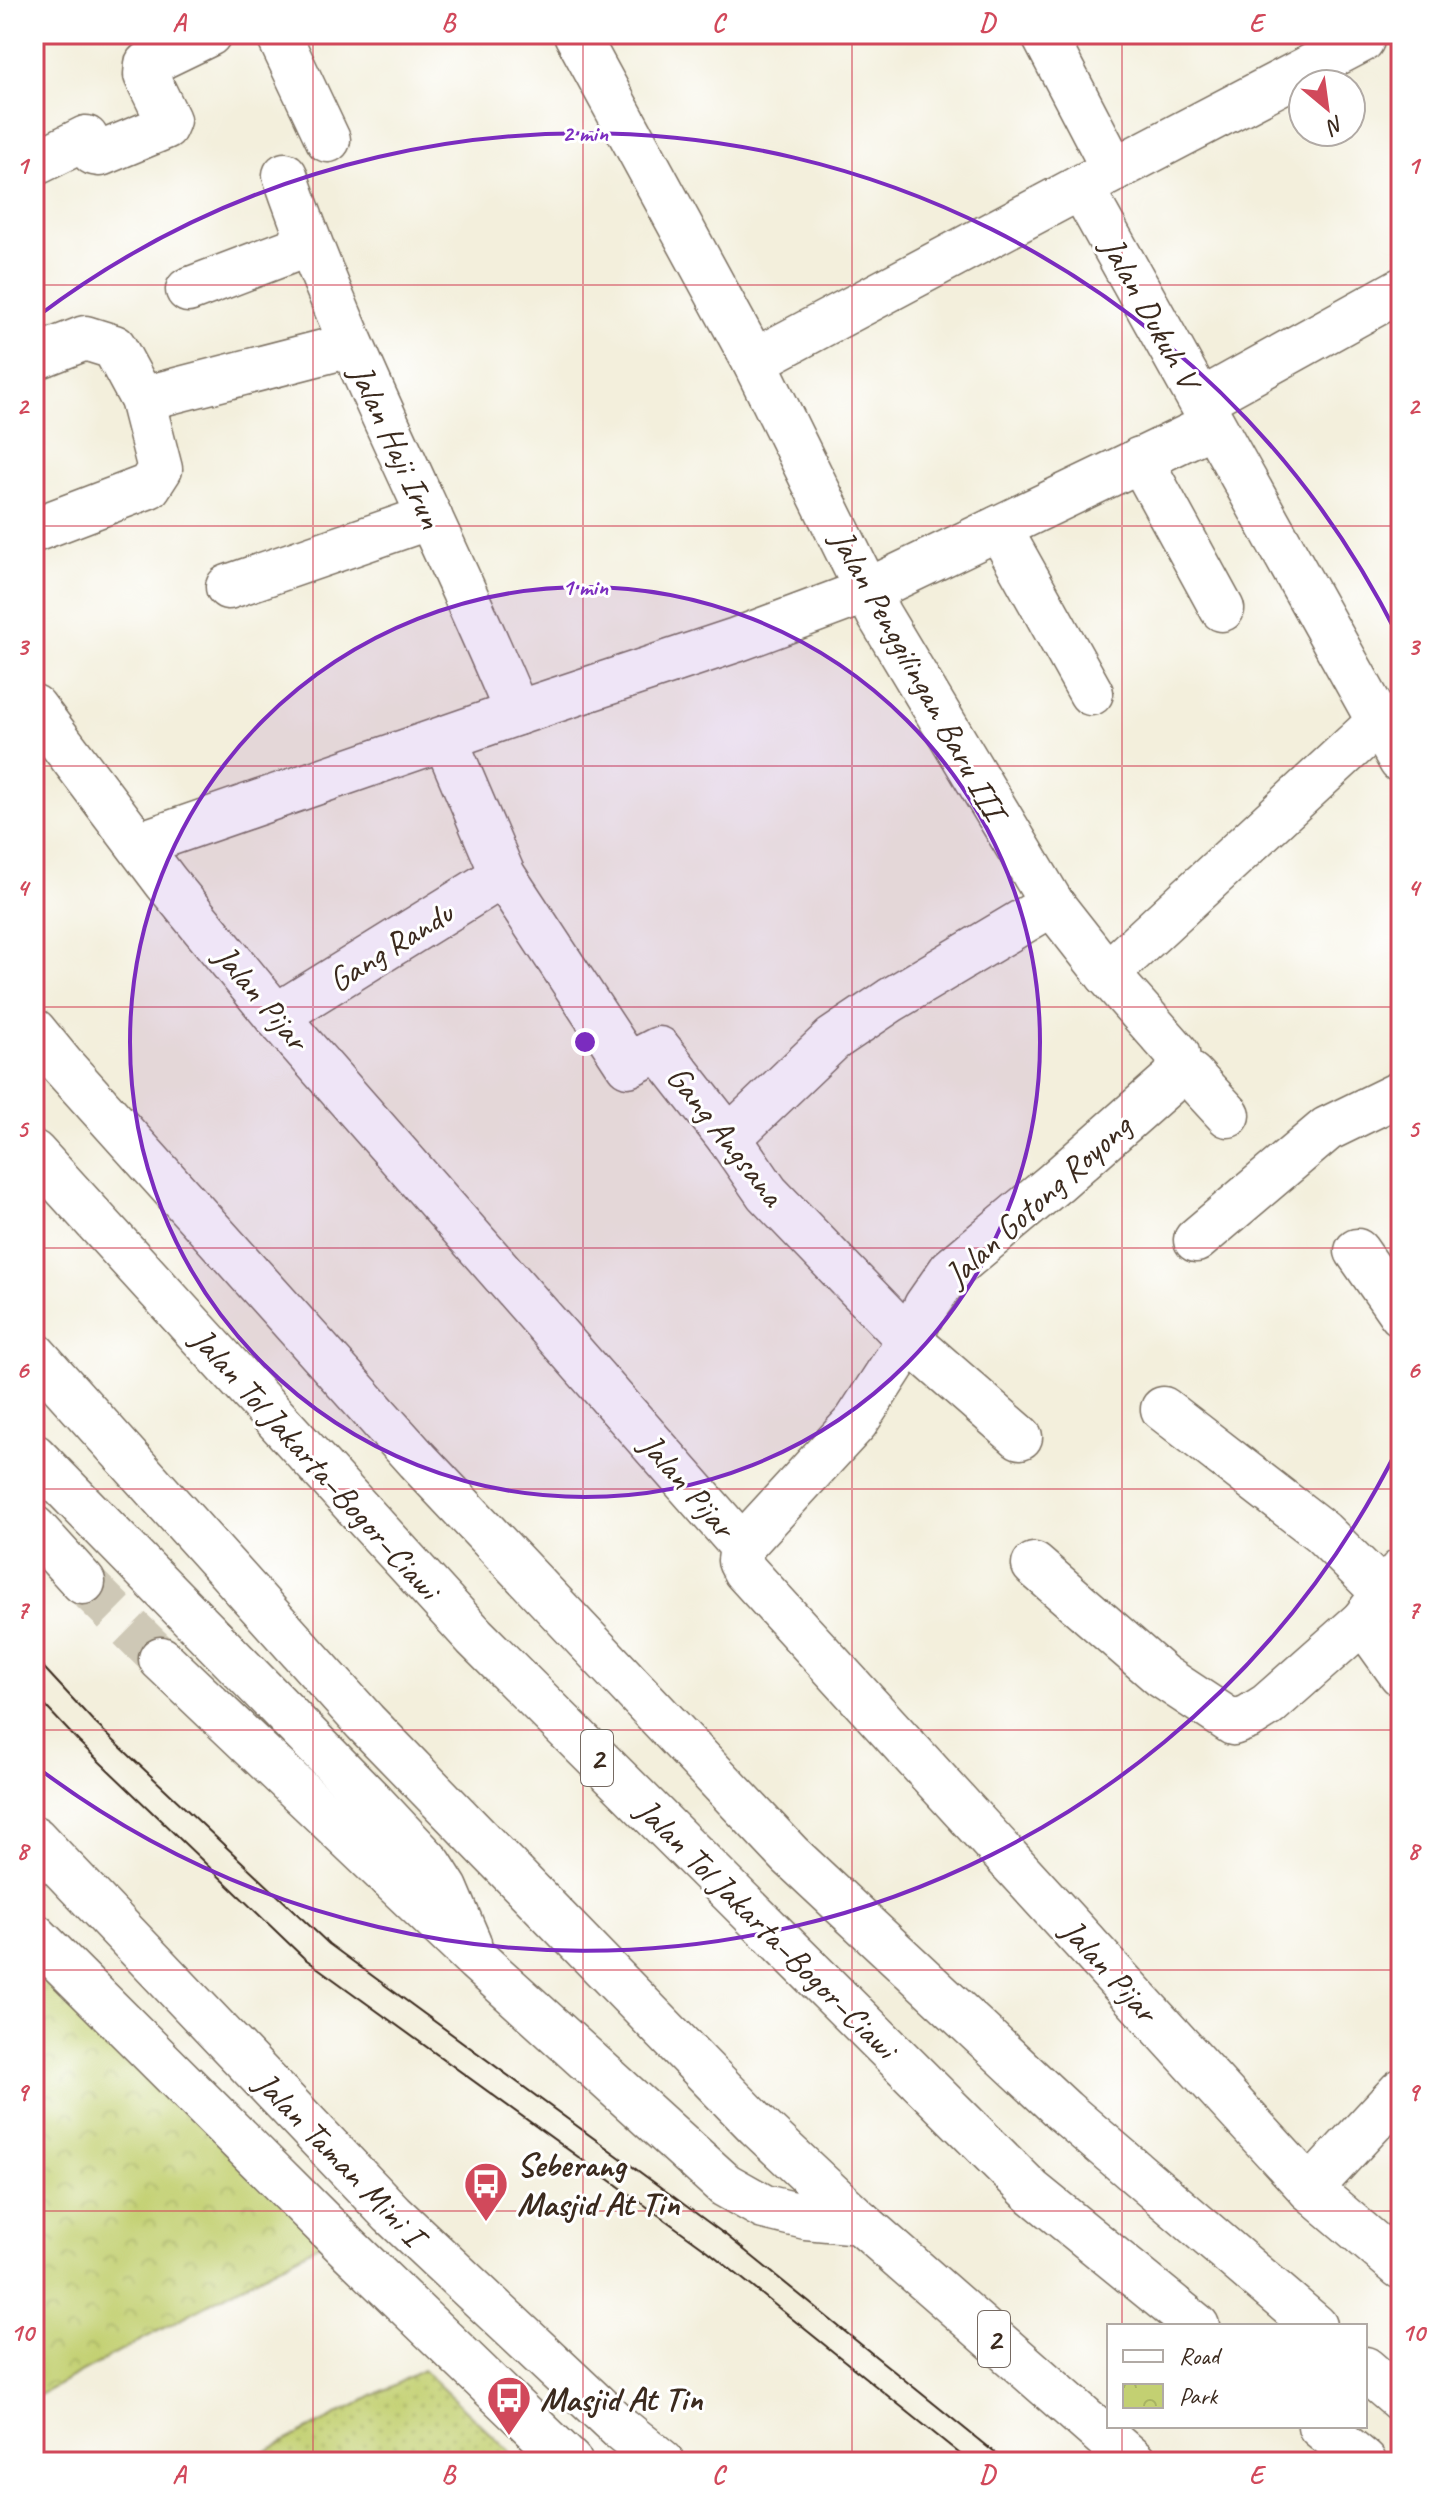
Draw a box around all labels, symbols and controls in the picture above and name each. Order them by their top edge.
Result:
text: A [172,6,187,39]
text: B [441,6,457,39]
text: C [712,6,728,39]
text: D [979,6,997,39]
text: E [1249,6,1267,39]
north arrow [1287,68,1367,148]
text: N [1321,109,1349,142]
text: 2 min [562,118,609,148]
text: 1 [16,149,31,182]
text: 1 [1407,149,1422,182]
street label: Jalan Dukuh V [1091,228,1213,401]
street label: Jalan Haji Irun [339,356,453,536]
text: 2 [16,389,30,422]
text: 2 [1407,389,1421,422]
street label: Jalan Penggilingan Baru III [820,520,1019,832]
text: 1 min [562,572,609,602]
text: 3 [16,630,30,663]
text: 3 [1407,630,1421,663]
text: 4 [16,871,31,904]
text: 4 [1407,871,1422,904]
street label: Gang Randu [320,890,463,1001]
street label: Jalan Pijar [204,934,320,1062]
centre of rings [571,1028,599,1056]
street label: Gang Angsana [657,1056,795,1216]
street label: Jalan Gotong Royong [934,1103,1142,1297]
text: 5 [16,1112,30,1145]
text: 5 [1407,1112,1421,1145]
street label: Jalan Tol Jakarta–Bogor–Ciawi [181,1317,452,1612]
text: 6 [16,1353,30,1386]
text: 6 [1407,1353,1421,1386]
street label: Jalan Pijar [629,1423,747,1549]
text: 7 [16,1593,30,1626]
text: 7 [1407,1593,1421,1626]
road number: 2 [581,1730,613,1786]
street label: Jalan Tol Jakarta–Bogor–Ciawi [626,1788,909,2071]
text: 8 [16,1834,31,1867]
text: 8 [1407,1834,1422,1867]
street label: Jalan Pijar [1051,1908,1170,2034]
street label: Jalan Taman Mini I [244,2061,439,2260]
text: 9 [16,2075,30,2108]
text: 9 [1407,2075,1421,2108]
place label: Seberang Masjid At Tin [517,2143,681,2225]
bus stop icon: Seberang Masjid At Tin [462,2160,510,2223]
road number: 2 [978,2311,1010,2367]
text: 10 [10,2316,36,2349]
text: 10 [1401,2316,1427,2349]
legend [1107,2324,1367,2428]
text: Road [1179,2341,1223,2371]
bus stop icon: Masjid At Tin [485,2374,533,2437]
place label: Masjid At Tin [540,2377,704,2420]
text: Park [1179,2381,1219,2411]
text: A [172,2458,187,2491]
text: B [441,2458,457,2491]
text: C [712,2458,728,2491]
text: D [979,2458,997,2491]
text: E [1249,2458,1267,2491]

